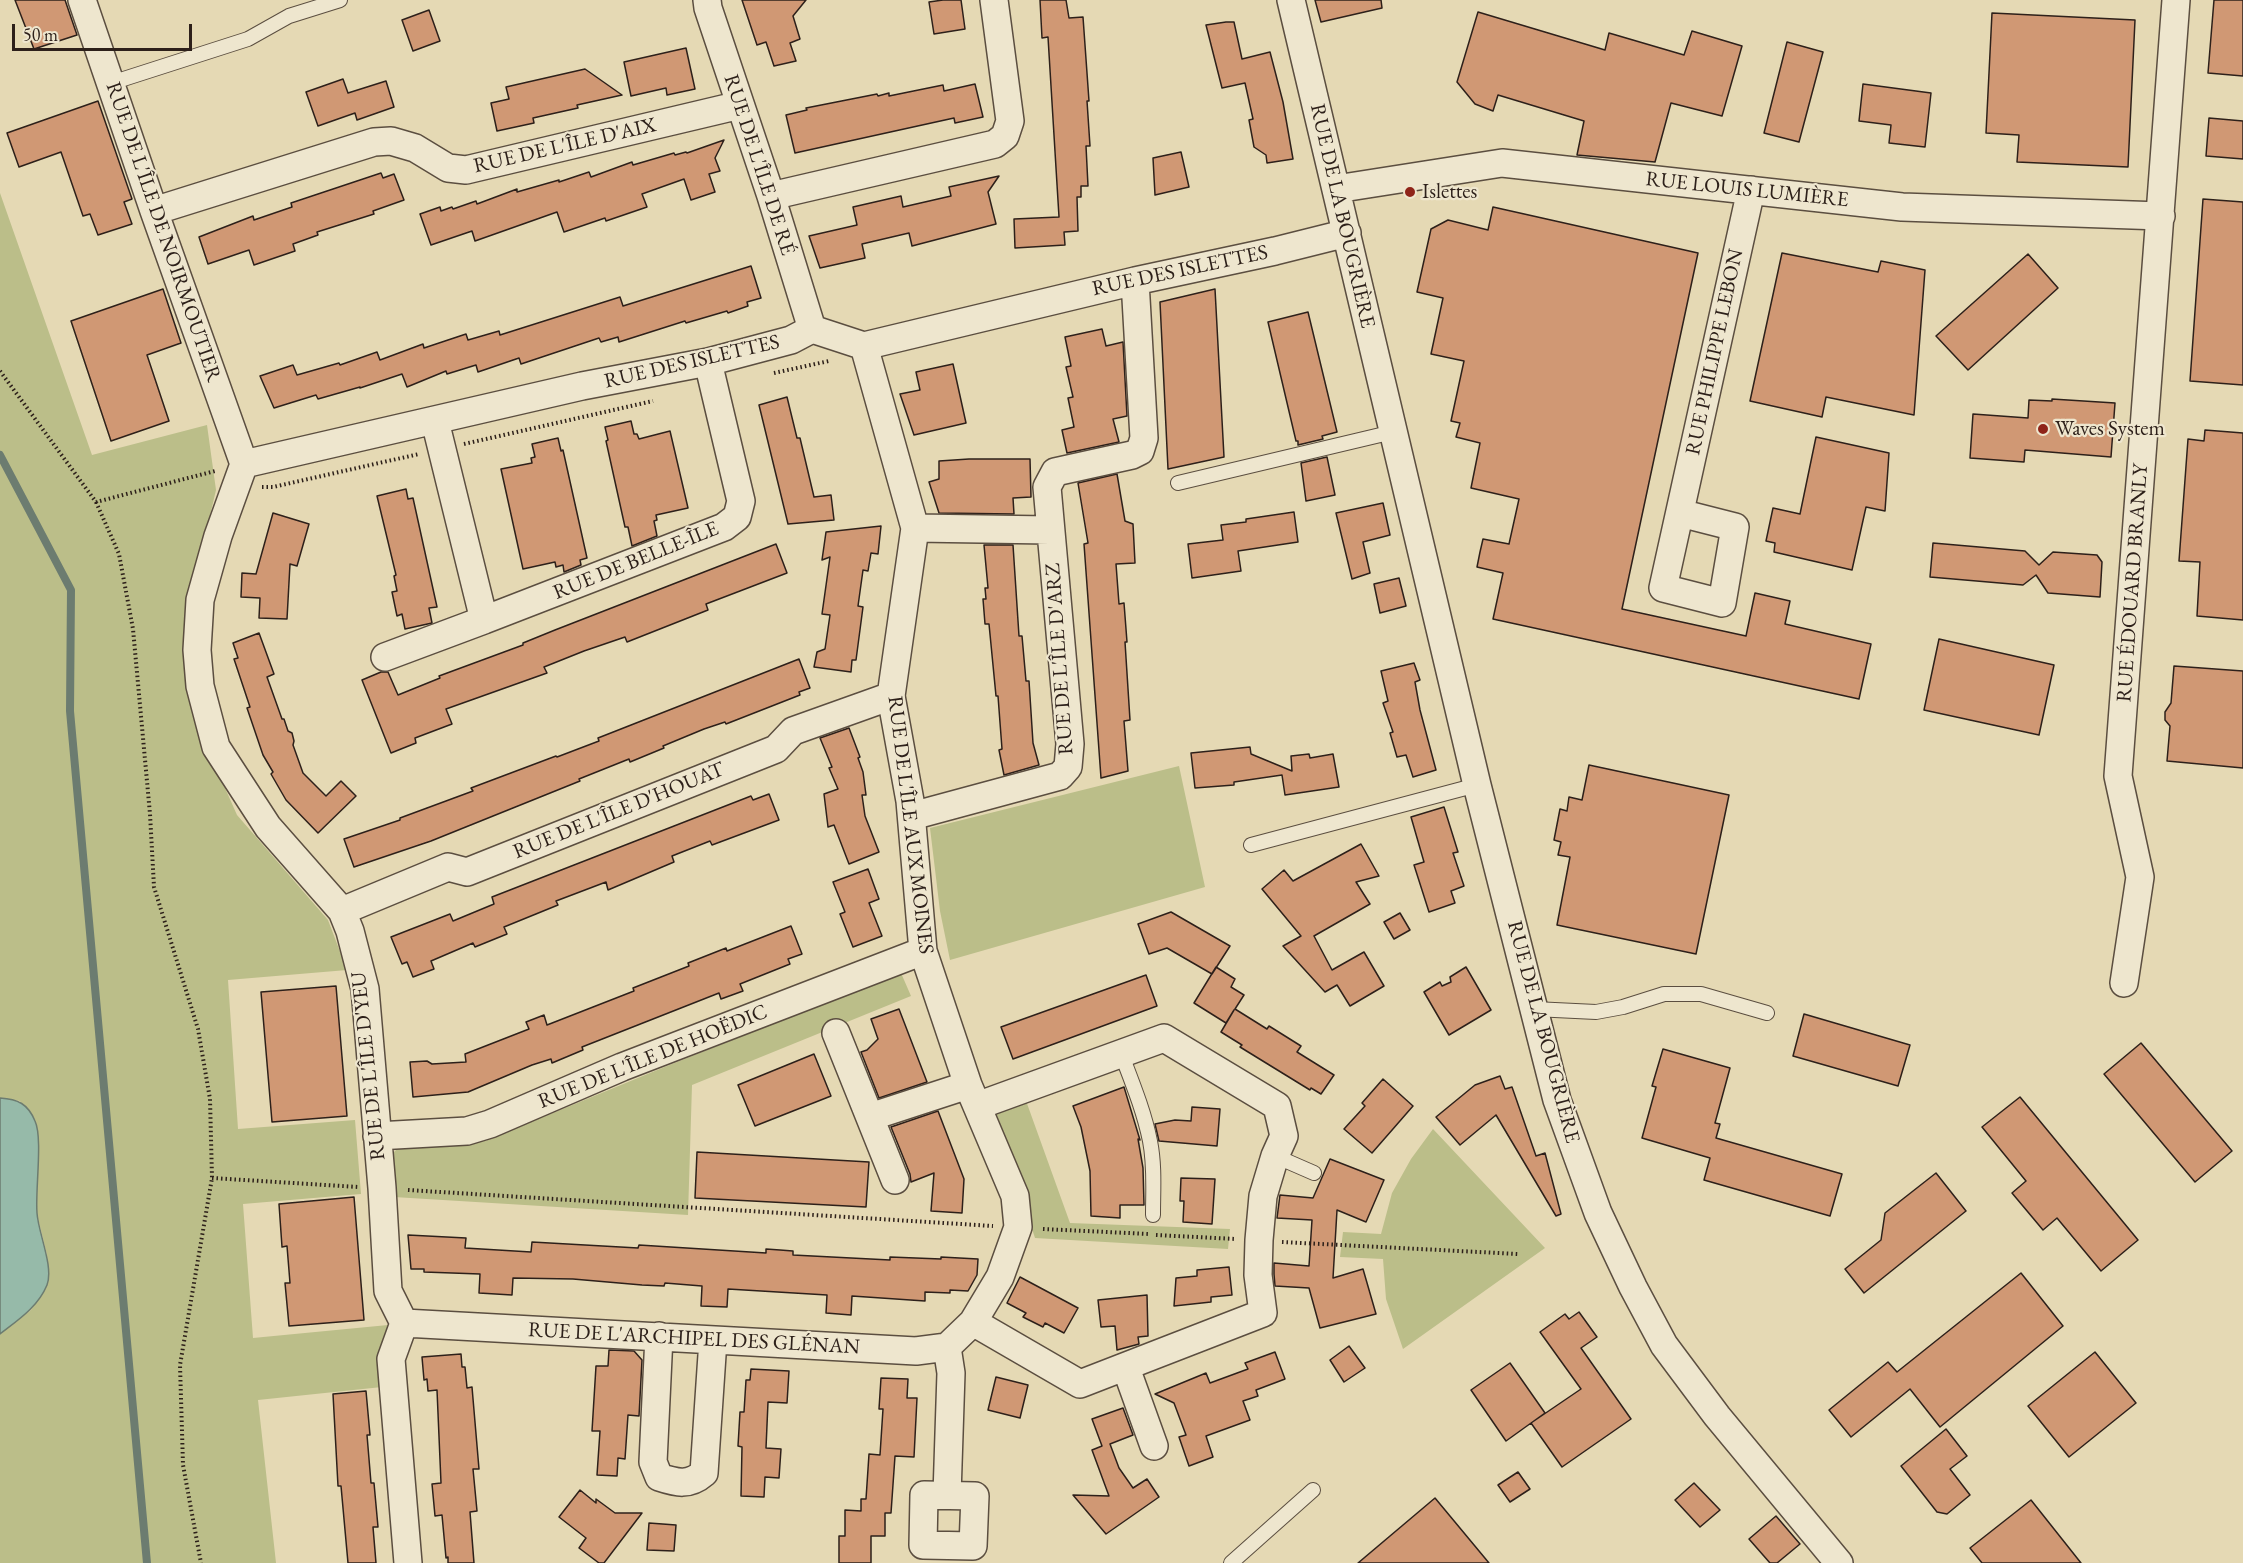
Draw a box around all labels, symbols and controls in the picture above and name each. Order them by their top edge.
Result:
scale bar [15,12,195,50]
text: 50 m [23,23,58,46]
street label: RUE DE L'ÎLE DE RÉ [718,71,800,259]
street label: RUE DE L'ÎLE DE NOIRMOUTIER [100,79,226,385]
street label: RUE DE LA BOUGRIÈRE [1304,101,1380,331]
street label: RUE DE L'ÎLE D'AIX [471,113,659,179]
street label: RUE LOUIS LUMIÈRE [1644,167,1850,213]
place label: Islettes [1422,179,1477,205]
marker: Islettes [1403,185,1417,199]
street label: RUE DES ISLETTES [1090,240,1270,302]
street label: RUE PHILIPPE LEBON [1681,247,1749,457]
street label: RUE DES ISLETTES [602,330,782,394]
place label: Waves System [2055,416,2165,442]
marker: Waves System [2036,422,2050,436]
street label: RUE ÉDOUARD BRANLY [2112,463,2154,703]
street label: RUE DE BELLE-ÎLE [550,516,722,606]
street label: RUE DE L'ÎLE D'ARZ [1041,562,1079,756]
street label: RUE DE L'ÎLE AUX MOINES [882,695,938,955]
street label: RUE DE L'ÎLE D'HOUAT [510,757,728,865]
street label: RUE DE LA BOUGRIÈRE [1501,918,1585,1146]
street label: RUE DE L'ÎLE D'YEU [347,970,391,1162]
street label: RUE DE L'ÎLE DE HOËDIC [535,999,771,1115]
street label: RUE DE L'ARCHIPEL DES GLÉNAN [527,1318,861,1360]

